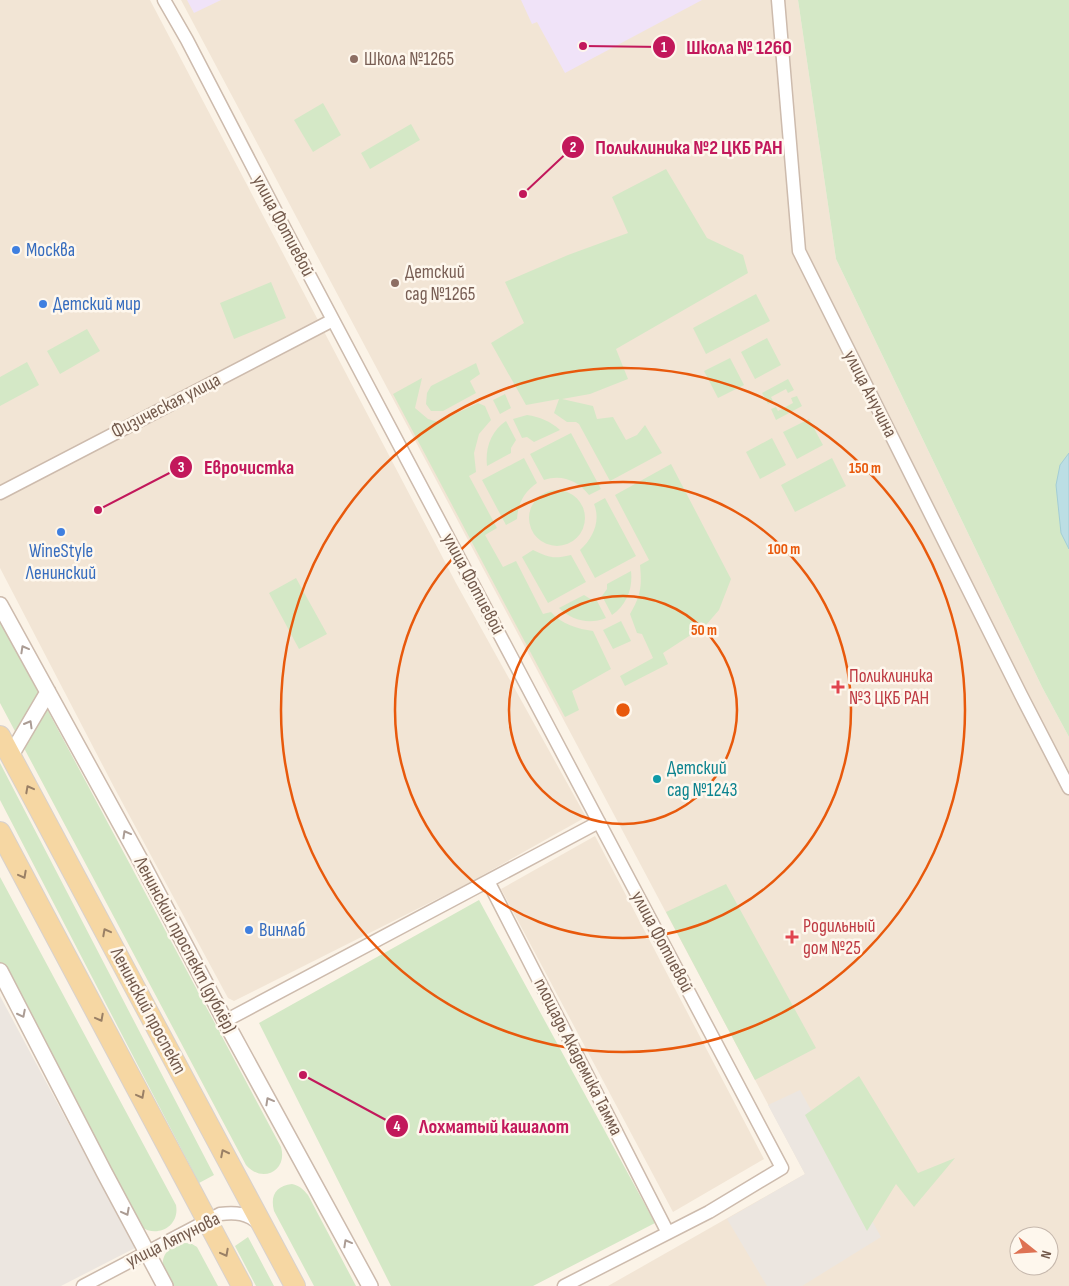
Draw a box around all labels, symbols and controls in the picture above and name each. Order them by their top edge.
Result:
callout: Школа № 1260 [651,29,801,64]
text: Школа № 1260 [686,36,792,60]
text: 1 [661,38,667,57]
place label: Школа №1265 [364,48,454,71]
marker: Школа №1265 [348,53,360,65]
callout: Поликлиника №2 ЦКБ РАН [561,129,793,164]
text: Поликлиника №2 ЦКБ РАН [595,136,783,160]
text: 2 [570,138,576,157]
street label: улица Фотиевой [247,171,319,281]
place label: Москва [26,239,75,262]
marker: Москва [10,244,22,256]
place label: Детский сад №1265 [405,261,475,306]
marker: Детский сад №1265 [389,277,401,289]
place label: Детский мир [53,293,141,316]
marker: Детский мир [37,298,49,310]
street label: улица Анучина [838,347,902,441]
street label: Физическая улица [107,369,225,443]
callout: Еврочистка [169,450,304,485]
text: Еврочистка [204,456,294,480]
text: 3 [178,458,185,477]
text: 150 m [849,459,881,478]
marker: WineStyle Ленинский [55,526,67,538]
street label: улица Фотиевой [437,529,509,639]
place label: WineStyle Ленинский [25,540,96,585]
text: 100 m [768,540,800,559]
text: 50 m [691,621,717,640]
one-way arrow [21,645,31,654]
place label: Поликлиника №3 ЦКБ РАН [849,665,933,710]
marker: Поликлиника №3 ЦКБ РАН [831,680,845,694]
centre of rings [614,701,632,719]
one-way arrow [23,720,33,729]
place label: Детский сад №1243 [667,757,737,802]
marker: Детский сад №1243 [651,773,663,785]
one-way arrow [25,785,35,794]
one-way arrow [122,830,132,839]
street label: Ленинский проспект (дублёр) [129,853,241,1037]
one-way arrow [17,869,27,878]
street label: улица Фотиевой [626,887,698,997]
place label: Родильный дом №25 [803,915,875,960]
place label: Винлаб [259,919,306,942]
marker: Винлаб [243,924,255,936]
one-way arrow [102,928,112,937]
marker: Родильный дом №25 [785,930,799,944]
street label: Ленинский проспект [105,944,191,1078]
street label: площадь Академика Тамма [528,975,628,1139]
one-way arrow [16,1009,26,1018]
one-way arrow [93,1013,103,1022]
one-way arrow [135,1090,145,1099]
one-way arrow [265,1097,275,1106]
callout: Лохматый кашалот [384,1109,579,1144]
text: Лохматый кашалот [418,1115,569,1139]
text: 4 [394,1117,401,1136]
one-way arrow [220,1149,230,1158]
one-way arrow [120,1207,130,1216]
street label: улица Ляпунова [122,1207,224,1273]
north arrow [1009,1226,1059,1276]
one-way arrow [343,1240,353,1249]
one-way arrow [219,1248,229,1257]
text: N [1037,1249,1055,1261]

